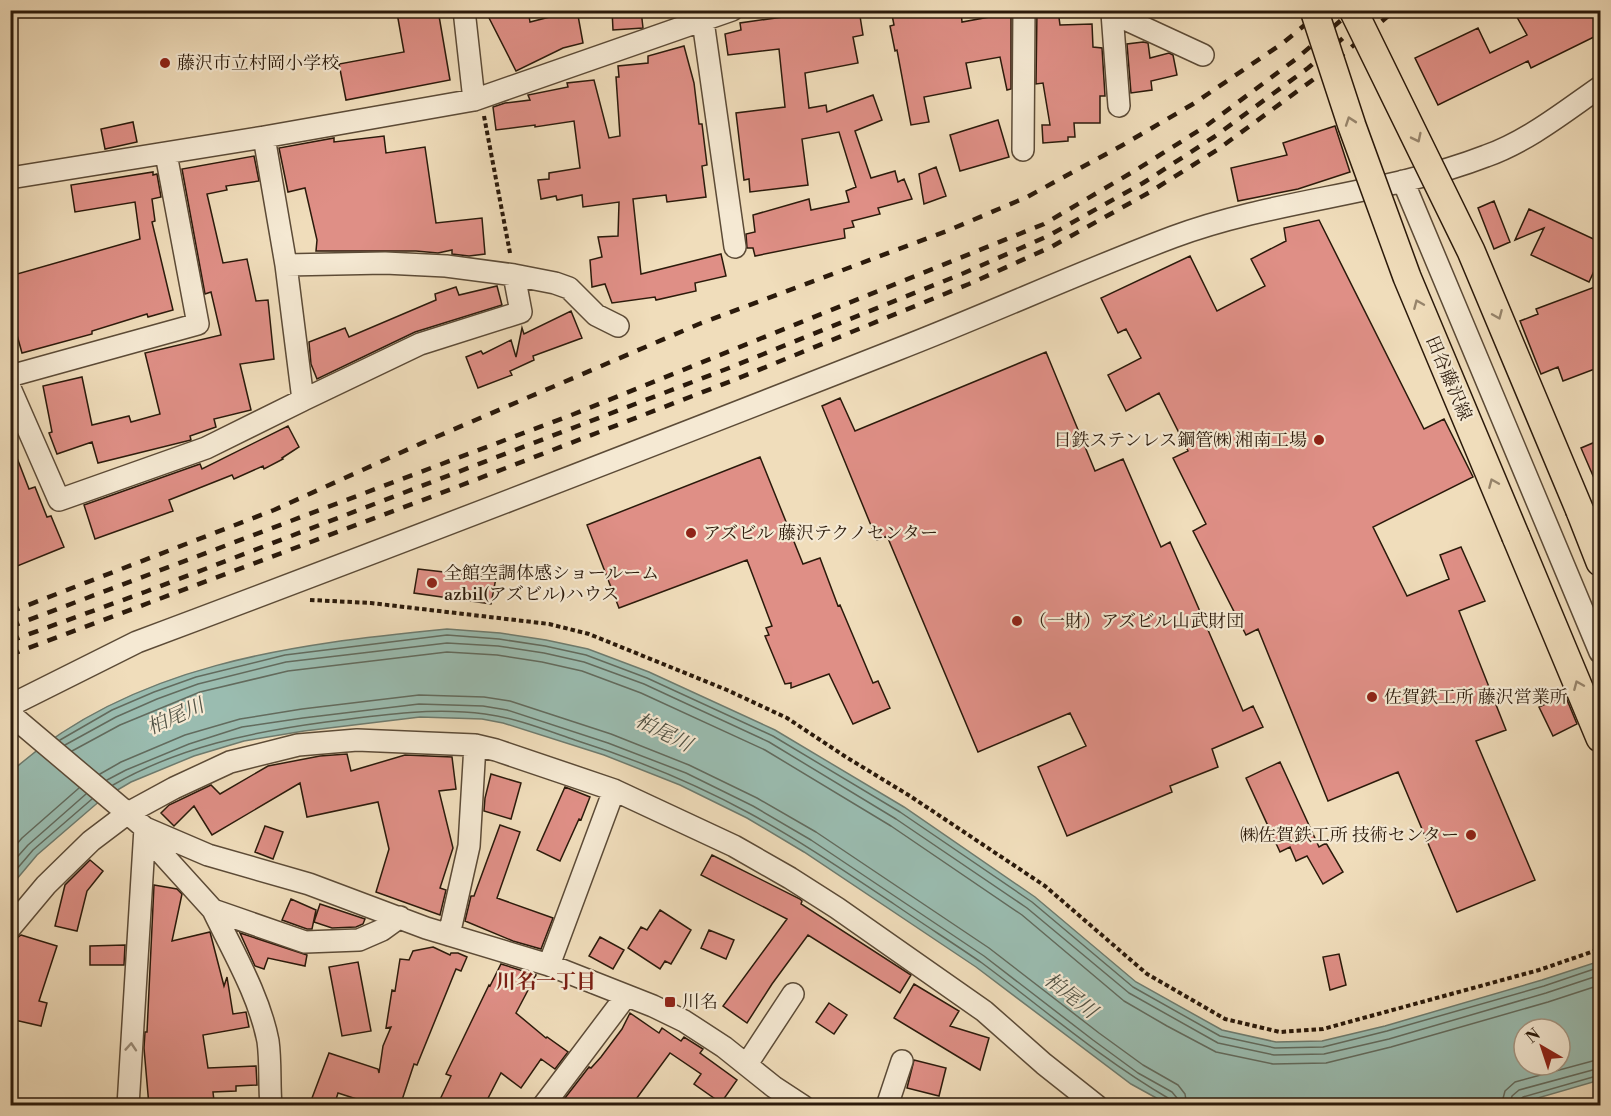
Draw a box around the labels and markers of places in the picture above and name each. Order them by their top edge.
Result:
place label: 藤沢市立村岡小学校 [177,52,339,75]
marker: 藤沢市立村岡小学校 [158,56,172,70]
place label: 日鉄ステンレス鋼管㈱ 湘南工場 [1054,429,1307,452]
marker: 日鉄ステンレス鋼管㈱ 湘南工場 [1312,433,1326,447]
place label: アズビル 藤沢テクノセンター [703,522,938,545]
marker: アズビル 藤沢テクノセンター [684,526,698,540]
place label: 全館空調体感ショールーム azbil(アズビル)ハウス [444,562,659,606]
marker: 全館空調体感ショールーム azbil(アズビル)ハウス [425,576,439,590]
place label: （一財）アズビル山武財団 [1029,610,1244,633]
marker: （一財）アズビル山武財団 [1010,614,1024,628]
place label: 佐賀鉄工所 藤沢営業所 [1384,686,1568,709]
marker: 佐賀鉄工所 藤沢営業所 [1365,690,1379,704]
place label: ㈱佐賀鉄工所 技術センター [1240,824,1459,847]
marker: ㈱佐賀鉄工所 技術センター [1464,828,1478,842]
place label: 川名 [682,991,718,1014]
marker: 川名 [663,995,677,1009]

